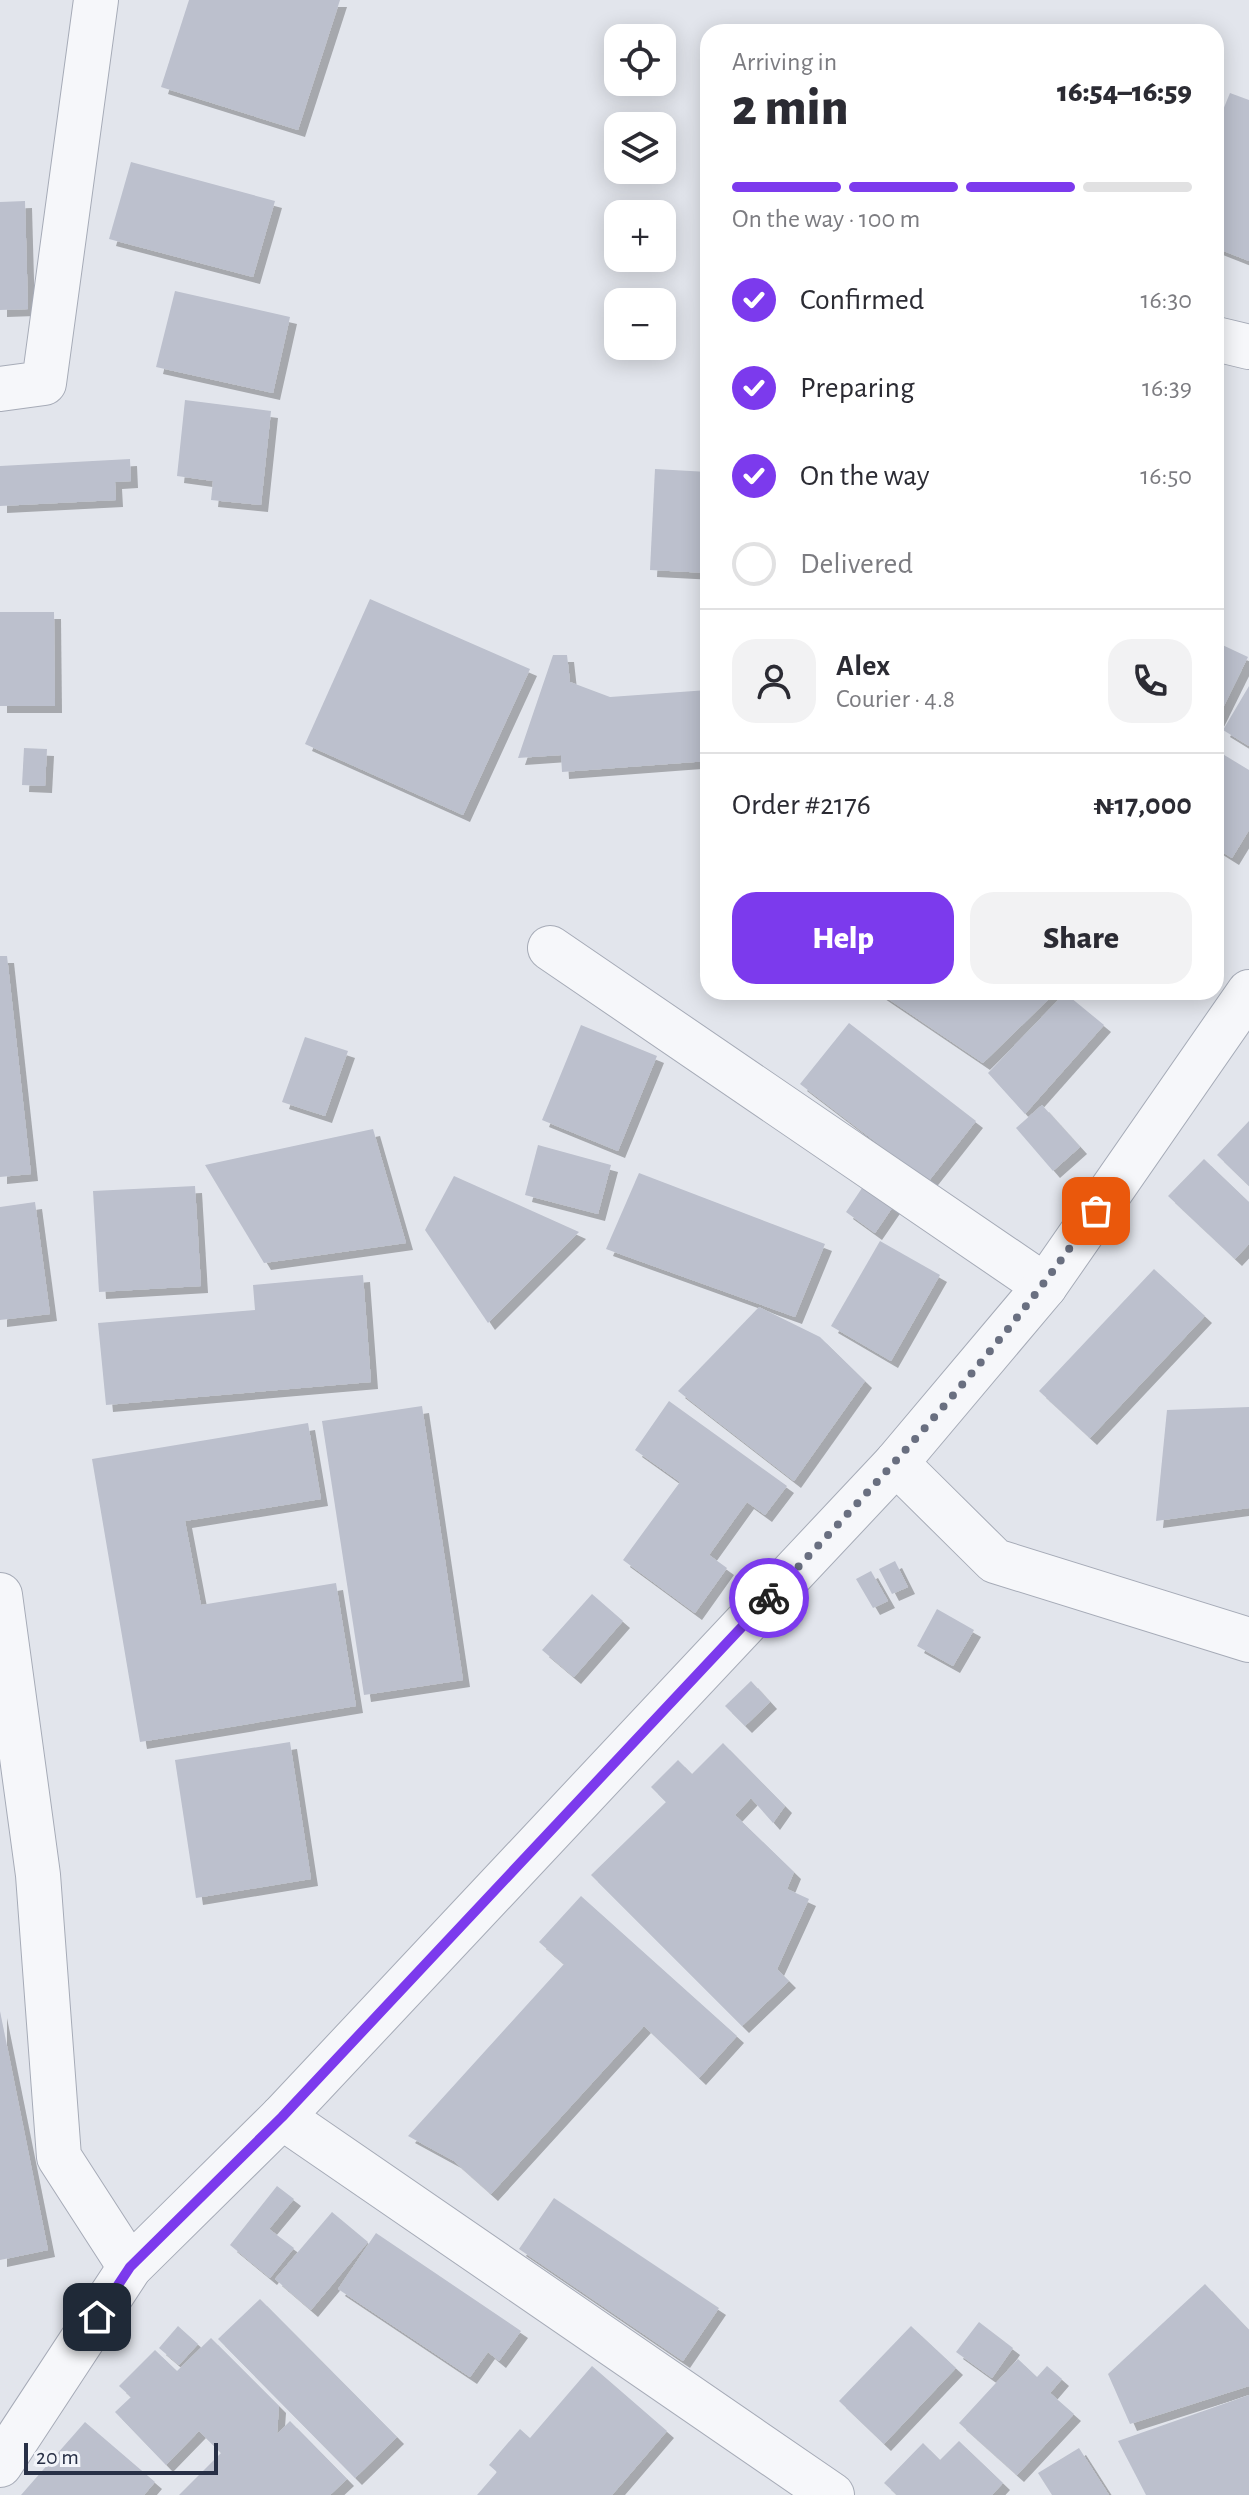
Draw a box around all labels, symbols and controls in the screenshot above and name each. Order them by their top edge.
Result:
map controls [604,24,676,360]
button: locate [604,24,676,96]
text: Arriving in [732,49,837,75]
text: 16:54–16:59 [1057,77,1192,107]
text: 2 min [732,82,848,134]
button: layers [604,112,676,184]
button: + [604,200,676,272]
text: On the way · 100 m [732,206,920,232]
icon: check [732,278,776,322]
text: Confirmed [800,285,924,315]
text: 16:30 [1140,287,1192,313]
button: − [604,288,676,360]
icon: check [732,366,776,410]
text: Preparing [800,373,915,403]
text: 16:39 [1142,375,1192,401]
icon: check [732,454,776,498]
text: On the way [800,461,929,491]
text: 16:50 [1140,463,1192,489]
text: Delivered [800,549,913,579]
button: person [732,639,816,723]
button: phone [1108,639,1192,723]
text: Alex [836,651,890,681]
text: Courier · 4.8 [836,686,955,712]
text: Order #2176 [732,790,871,820]
text: ₦17,000 [1093,790,1192,820]
button: Help [732,892,954,984]
button: Share [970,892,1192,984]
pin [1062,1177,1130,1245]
icon: bag [1074,1189,1118,1233]
courier [729,1558,809,1638]
icon: bike [747,1576,791,1620]
pin [63,2283,131,2351]
icon: home [75,2295,119,2339]
scale bar [24,2439,218,2475]
text: 20 m [36,2446,79,2468]

